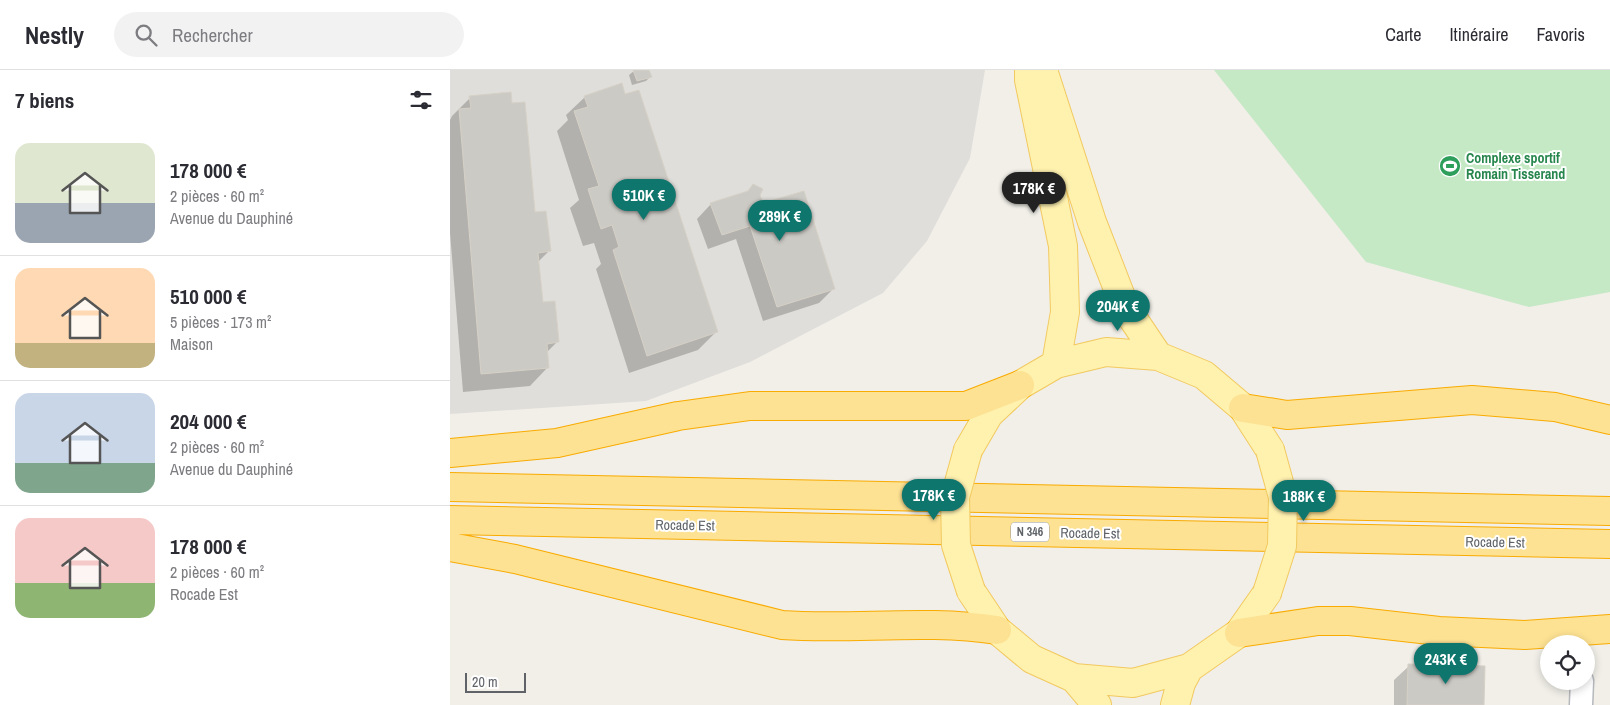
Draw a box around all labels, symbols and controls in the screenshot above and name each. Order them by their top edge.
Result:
search box [114,12,464,57]
text: Nestly [25,19,84,51]
icon: search [132,21,160,49]
text: Rechercher [172,22,253,48]
text: Carte [1385,22,1421,47]
text: Itinéraire [1449,22,1509,47]
text: Favoris [1537,22,1585,47]
text: 7 biens [15,86,74,115]
icon: filters [407,86,435,114]
place label: Complexe sportif Romain Tisserand [1466,149,1565,183]
sports icon: Complexe sportif Romain Tisserand [1438,154,1462,178]
text: 178 000 € [170,156,247,185]
icon: home [55,163,115,223]
pin: 178K € [993,172,1075,214]
text: 178K € [1013,177,1055,199]
pin: 510K € [603,178,685,221]
text: 510K € [623,184,665,206]
text: 2 pièces · 60 m² [170,185,264,207]
pin: 289K € [739,200,821,242]
text: 289K € [759,205,801,227]
text: Avenue du Dauphiné [170,207,293,229]
text: 510 000 € [170,282,247,311]
icon: home [55,288,115,348]
pin: 204K € [1077,290,1159,332]
text: 204K € [1097,295,1139,317]
text: 5 pièces · 173 m² [170,311,271,333]
text: Maison [170,333,213,355]
text: 204 000 € [170,407,247,436]
icon: home [55,413,115,473]
text: 2 pièces · 60 m² [170,436,264,458]
text: Avenue du Dauphiné [170,458,293,480]
pin: 178K € [893,478,975,521]
pin: 188K € [1263,480,1345,522]
text: 178K € [913,484,955,506]
text: 188K € [1283,485,1325,507]
street label: Rocade Est [655,515,715,535]
road number: N 346 [1011,522,1049,542]
street label: Rocade Est [1060,523,1120,543]
text: 178 000 € [170,532,247,561]
street label: Rocade Est [1465,532,1525,552]
icon: home [55,538,115,598]
text: 2 pièces · 60 m² [170,561,264,583]
text: Rocade Est [170,583,238,605]
map controls [1540,635,1595,690]
button: locate [1540,635,1595,690]
pin: 243K € [1405,642,1487,685]
text: 243K € [1425,648,1467,670]
scale bar [465,670,526,693]
text: 20 m [472,673,498,691]

